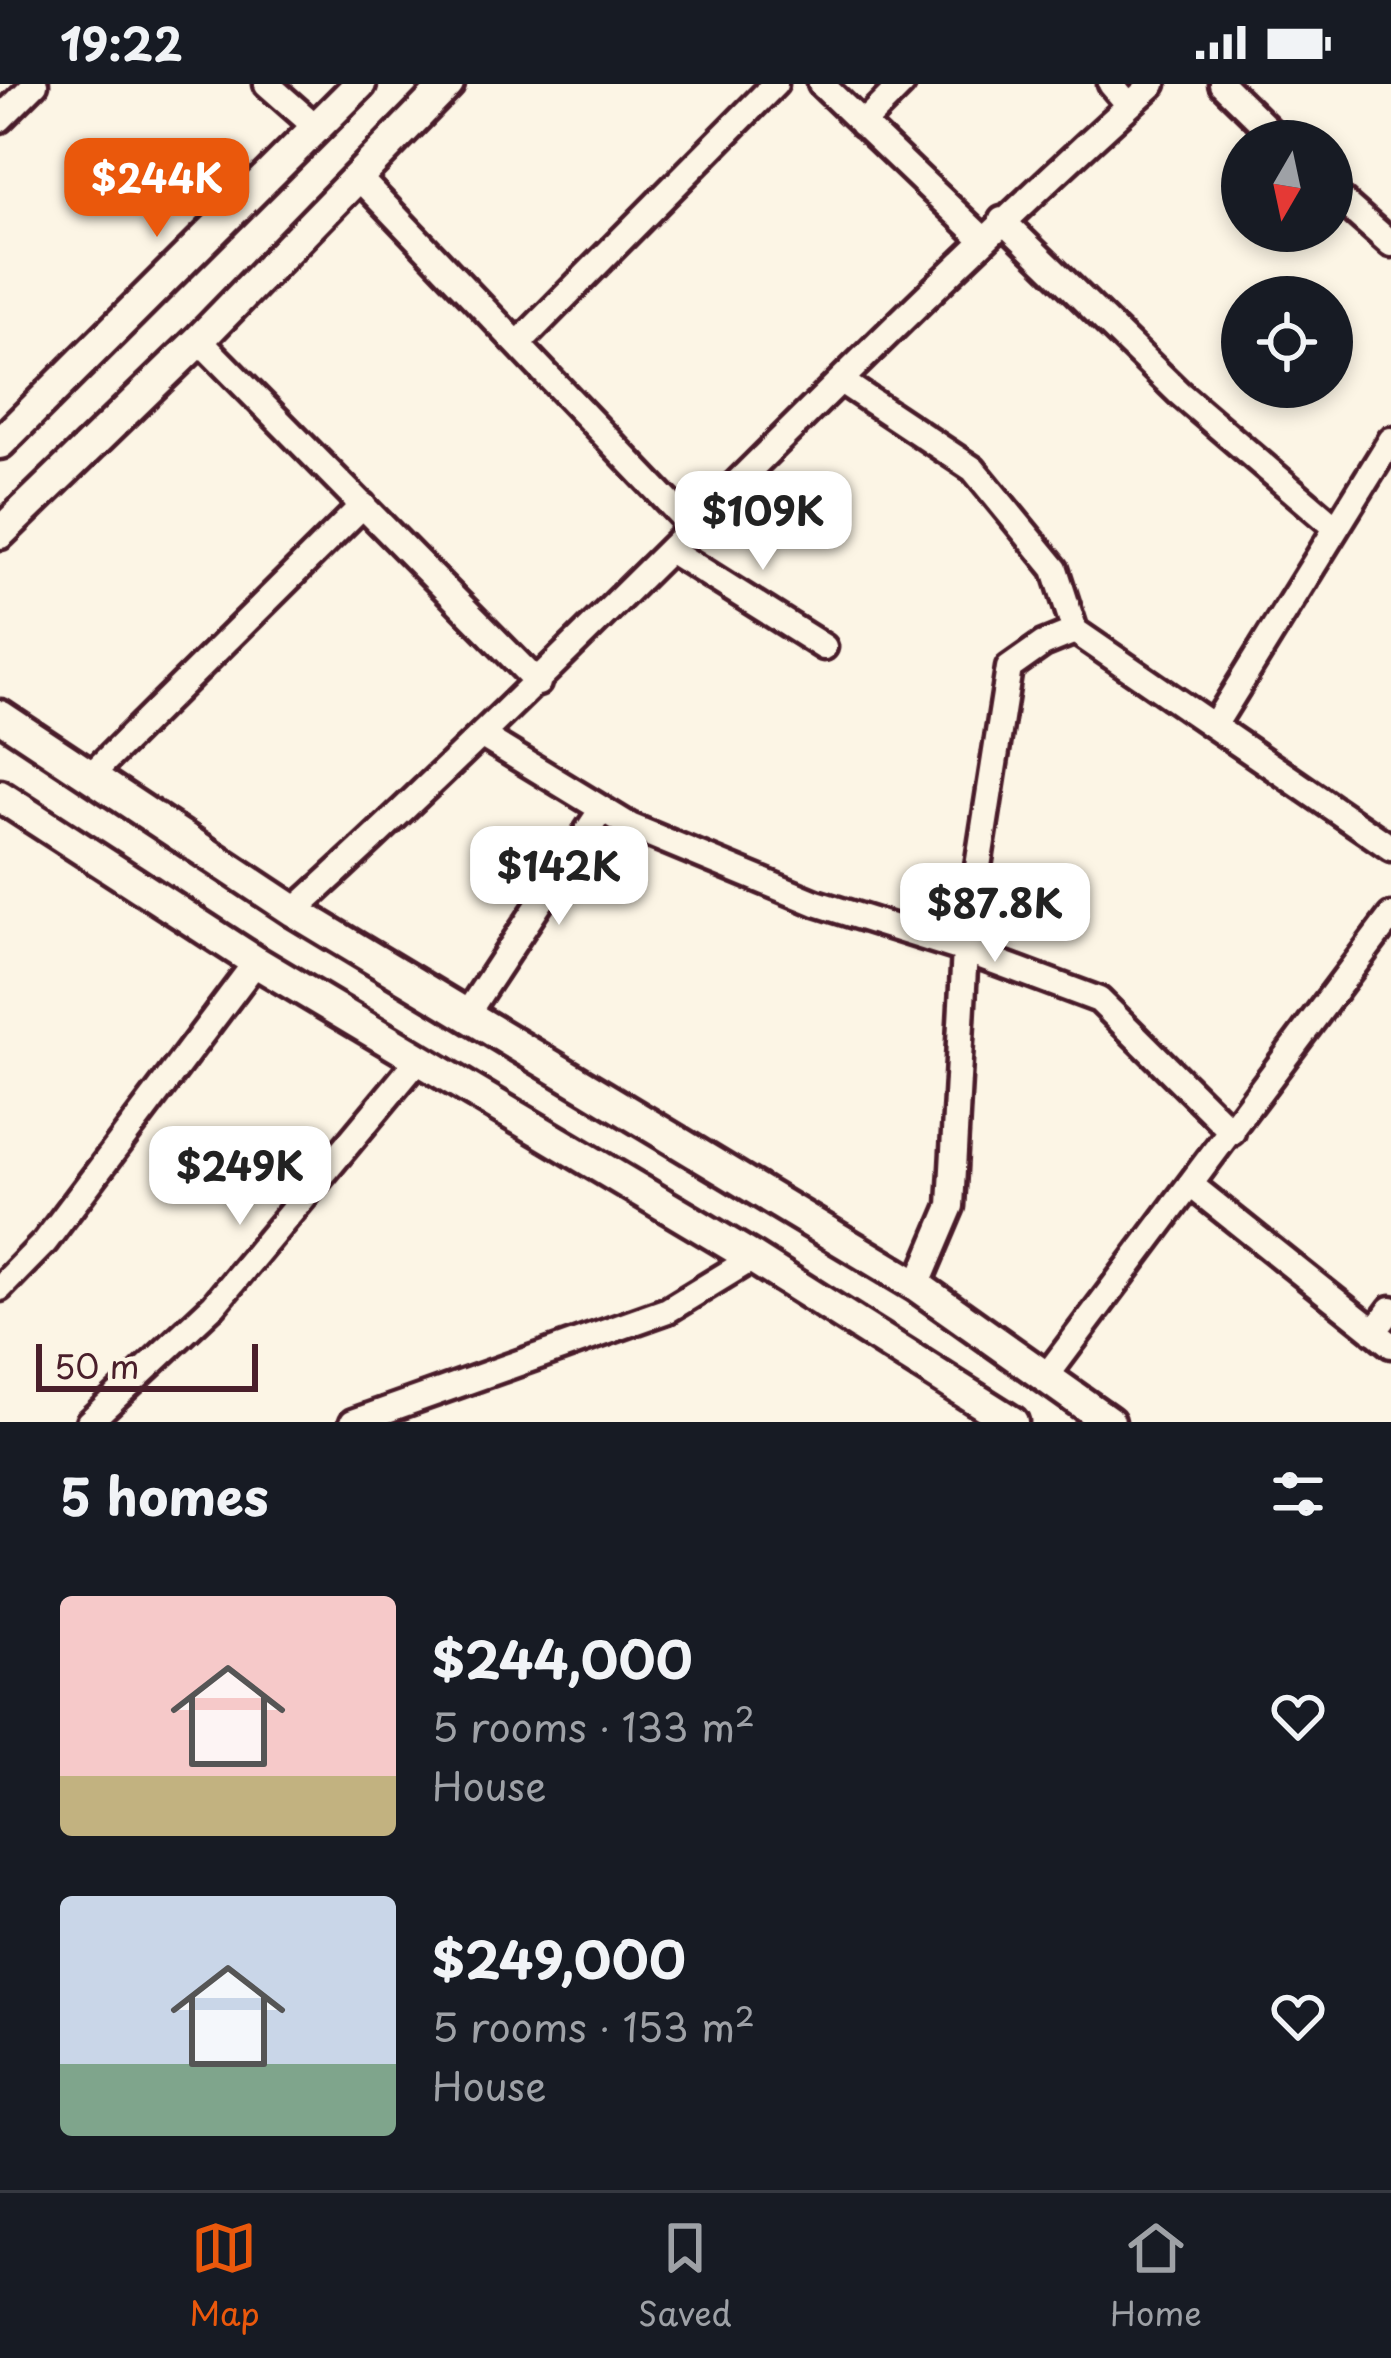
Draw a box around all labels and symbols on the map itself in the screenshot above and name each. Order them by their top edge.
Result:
north arrow [1221,120,1353,252]
pin: $244K [73,138,241,240]
pin: $109K [679,471,847,573]
pin: $142K [475,826,643,928]
pin: $87.8K [897,863,1093,965]
pin: $249K [156,1126,324,1228]
scale bar [36,1338,258,1391]

